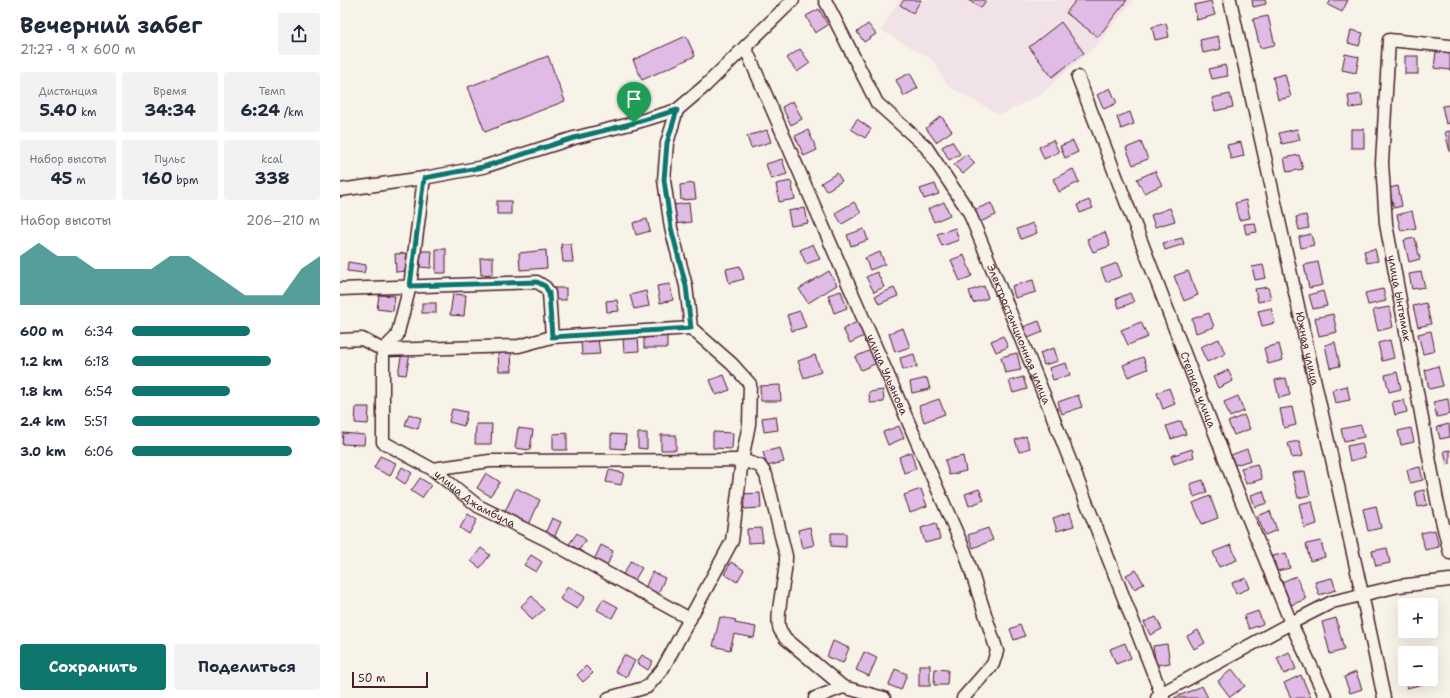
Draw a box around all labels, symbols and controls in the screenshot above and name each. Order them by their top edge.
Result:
text: Вечерний забег [20,11,202,40]
button: share [278,13,320,55]
text: 21:27 · 9 × 600 m [20,41,136,58]
pin [617,82,651,123]
text: Дистанция [38,84,98,99]
text: Время [153,84,187,99]
text: Темп [259,84,285,99]
icon: arrive [623,88,645,110]
text: 5.40 [40,99,77,121]
text: 34:34 [144,99,196,121]
text: 6:24 [240,99,280,121]
text: km [77,105,96,120]
text: /km [280,105,304,120]
text: Набор высоты [29,152,107,167]
text: Пульс [155,152,185,167]
text: kcal [261,152,283,167]
text: 45 [50,167,72,189]
text: 160 [142,167,173,189]
text: 338 [254,167,290,189]
text: m [72,173,86,188]
text: bpm [173,173,198,188]
text: Набор высоты [20,212,111,229]
text: 206–210 m [246,212,320,229]
street label: улица Ынтымак [1384,254,1415,343]
street label: Электростанционная улица [983,262,1054,407]
street label: Южная улица [1291,310,1322,387]
text: 600 m [20,323,64,340]
text: 6:34 [84,323,113,340]
street label: улица Ульянова [863,332,911,417]
street label: Степная улица [1176,350,1219,430]
text: 1.2 km [20,353,63,370]
text: 6:18 [84,353,110,370]
text: 1.8 km [20,383,63,400]
text: 6:54 [84,383,113,400]
text: 2.4 km [20,413,66,430]
text: 5:51 [84,413,108,430]
text: 3.0 km [20,443,66,460]
text: 6:06 [84,443,114,460]
street label: улица Джамбула [431,467,518,531]
map controls [1398,598,1438,686]
button: + [1398,598,1438,638]
button: Сохранить [20,644,166,690]
button: Поделиться [174,644,320,690]
button: − [1398,646,1438,686]
scale bar [352,670,428,689]
text: 50 m [358,671,386,686]

